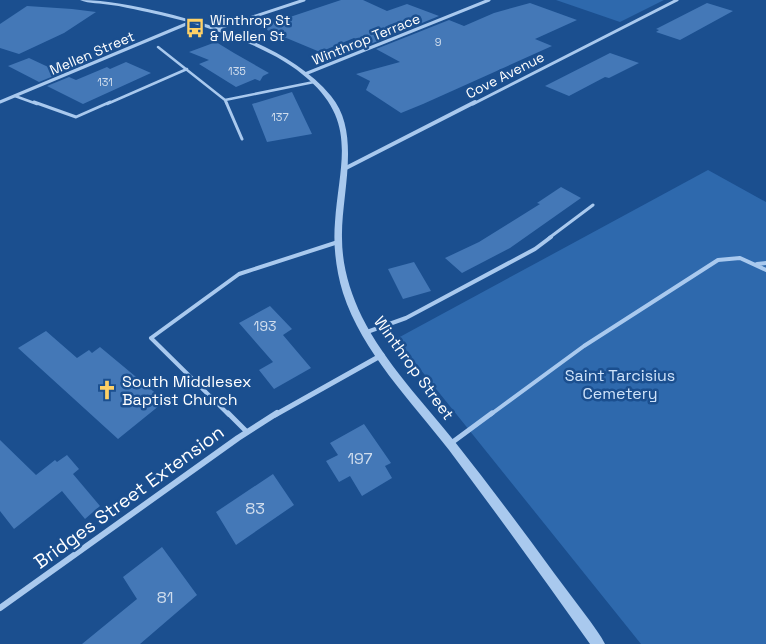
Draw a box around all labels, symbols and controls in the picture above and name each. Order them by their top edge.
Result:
street label: Winthrop Terrace [309,9,423,69]
place label: Winthrop St & Mellen St [210,11,290,45]
bus stop icon: Winthrop St & Mellen St [184,17,206,39]
street label: Mellen Street [47,27,137,79]
house number: 9 [435,35,442,49]
street label: Cove Avenue [463,48,547,102]
house number: 135 [228,64,246,78]
house number: 131 [97,75,113,89]
house number: 137 [271,110,289,124]
street label: Winthrop Street [369,312,459,424]
house number: 193 [254,317,276,335]
park label: Saint Tarcisius Cemetery [565,365,675,404]
place label: South Middlesex Baptist Church [122,371,251,410]
church icon: South Middlesex Baptist Church [96,379,118,401]
street label: Bridges Street Extension [29,420,229,574]
house number: 197 [347,448,373,469]
house number: 83 [245,498,265,519]
house number: 81 [157,587,173,608]

